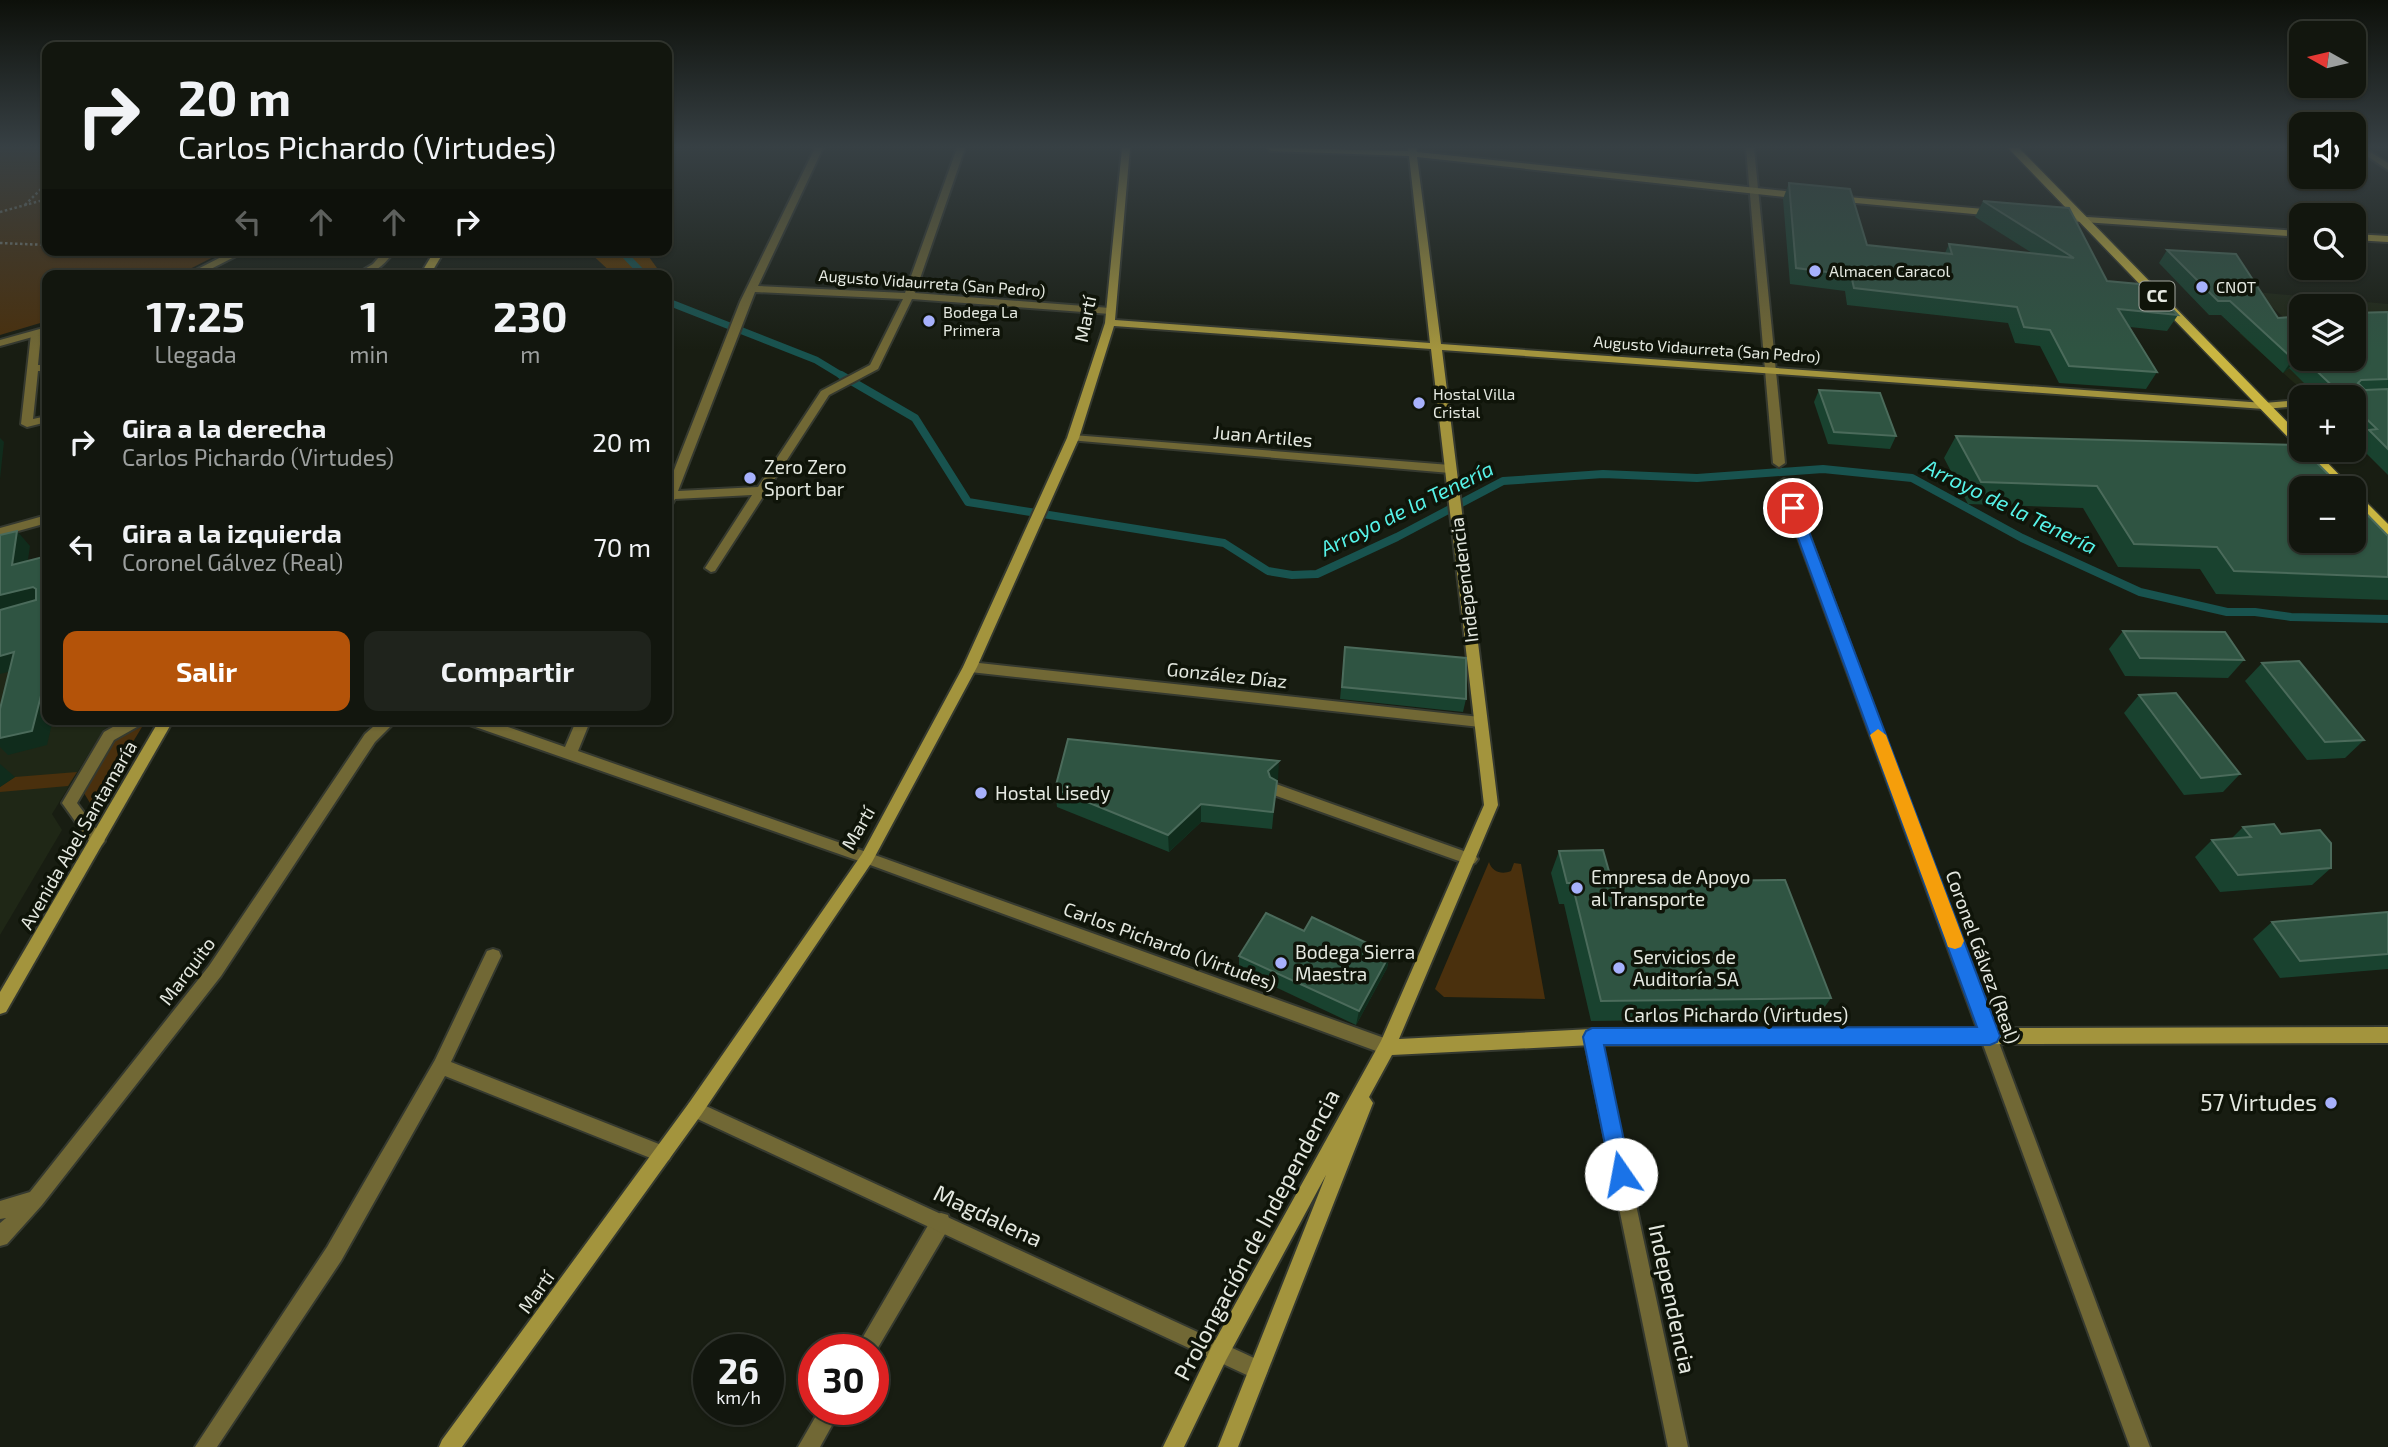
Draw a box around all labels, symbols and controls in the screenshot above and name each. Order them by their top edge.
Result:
north arrow [2289,21,2366,98]
map controls [2289,21,2366,553]
text: 20 m [178,67,291,126]
icon: right [63,70,154,161]
button: sound [2289,112,2366,189]
text: Carlos Pichardo (Virtudes) [178,127,556,165]
icon: left [229,203,267,241]
icon: ahead [302,203,340,241]
icon: ahead [375,203,413,241]
icon: right [448,203,486,241]
button: search [2289,203,2366,280]
place label: Almacen Caracol [1829,261,1951,280]
marker: Almacen Caracol [1807,263,1823,279]
street label: Augusto Vidaurreta (San Pedro) [818,265,1046,300]
place label: CNOT [2216,277,2256,296]
marker: CNOT [2194,279,2210,295]
road number: CC [2140,282,2174,310]
text: 17:25 [146,290,245,340]
text: 1 [360,290,378,340]
text: 230 [493,290,568,340]
street label: Martí [1069,293,1100,344]
button: layers [2289,294,2366,371]
place label: Bodega La Primera [943,302,1018,339]
marker: Bodega La Primera [921,313,937,329]
street label: Augusto Vidaurreta (San Pedro) [1593,331,1821,366]
text: Llegada [155,340,237,368]
text: min [349,340,389,368]
text: m [520,340,540,368]
place label: Hostal Villa Cristal [1433,384,1515,421]
button: + [2289,385,2366,462]
marker: Hostal Villa Cristal [1411,395,1427,411]
text: Gira a la derecha [122,412,326,443]
street label: Juan Artiles [1213,420,1314,451]
icon: right [63,423,101,461]
text: 20 m [592,426,651,457]
text: Carlos Pichardo (Virtudes) [122,443,394,471]
water label: Arroyo de la Tenería [1919,452,2101,559]
place label: Zero Zero Sport bar [764,455,846,500]
water label: Arroyo de la Tenería [1315,455,1497,562]
marker: Zero Zero Sport bar [742,470,758,486]
button: − [2289,476,2366,553]
pin [1763,478,1823,538]
icon: arrive [1774,489,1812,527]
street label: Independencia [1444,516,1483,644]
text: Gira a la izquierda [122,517,342,548]
icon: left [63,528,101,566]
text: 70 m [593,531,651,562]
text: Coronel Gálvez (Real) [122,548,343,576]
button: Salir [63,631,350,711]
button: Compartir [364,631,651,711]
street label: González Díaz [1166,657,1288,692]
street label: Avenida Abel Santamaría [14,736,141,933]
place label: Hostal Lisedy [995,781,1110,804]
marker: Hostal Lisedy [973,785,989,801]
street label: Martí [836,801,880,854]
place label: Empresa de Apoyo al Transporte [1591,865,1750,910]
street label: Coronel Gálvez (Real) [1941,867,2026,1047]
marker: Empresa de Apoyo al Transporte [1569,880,1585,896]
street label: Carlos Pichardo (Virtudes) [1061,896,1280,995]
street label: Marquito [154,932,220,1009]
place label: Bodega Sierra Maestra [1295,940,1415,985]
place label: Servicios de Auditoría SA [1633,945,1739,990]
marker: Bodega Sierra Maestra [1273,955,1289,971]
marker: Servicios de Auditoría SA [1611,960,1627,976]
street label: Carlos Pichardo (Virtudes) [1624,1003,1848,1026]
street label: Prolongación de Independencia [1167,1084,1345,1385]
place label: 57 Virtudes [2200,1088,2317,1116]
marker: 57 Virtudes [2323,1095,2339,1111]
position arrow [1584,1137,1658,1211]
street label: Magdalena [930,1178,1047,1252]
street label: Independencia [1643,1221,1703,1376]
street label: Martí [513,1265,559,1317]
speed limit sign: 30 [798,1334,889,1425]
text: 26 [718,1349,759,1391]
text: km/h [716,1386,761,1408]

